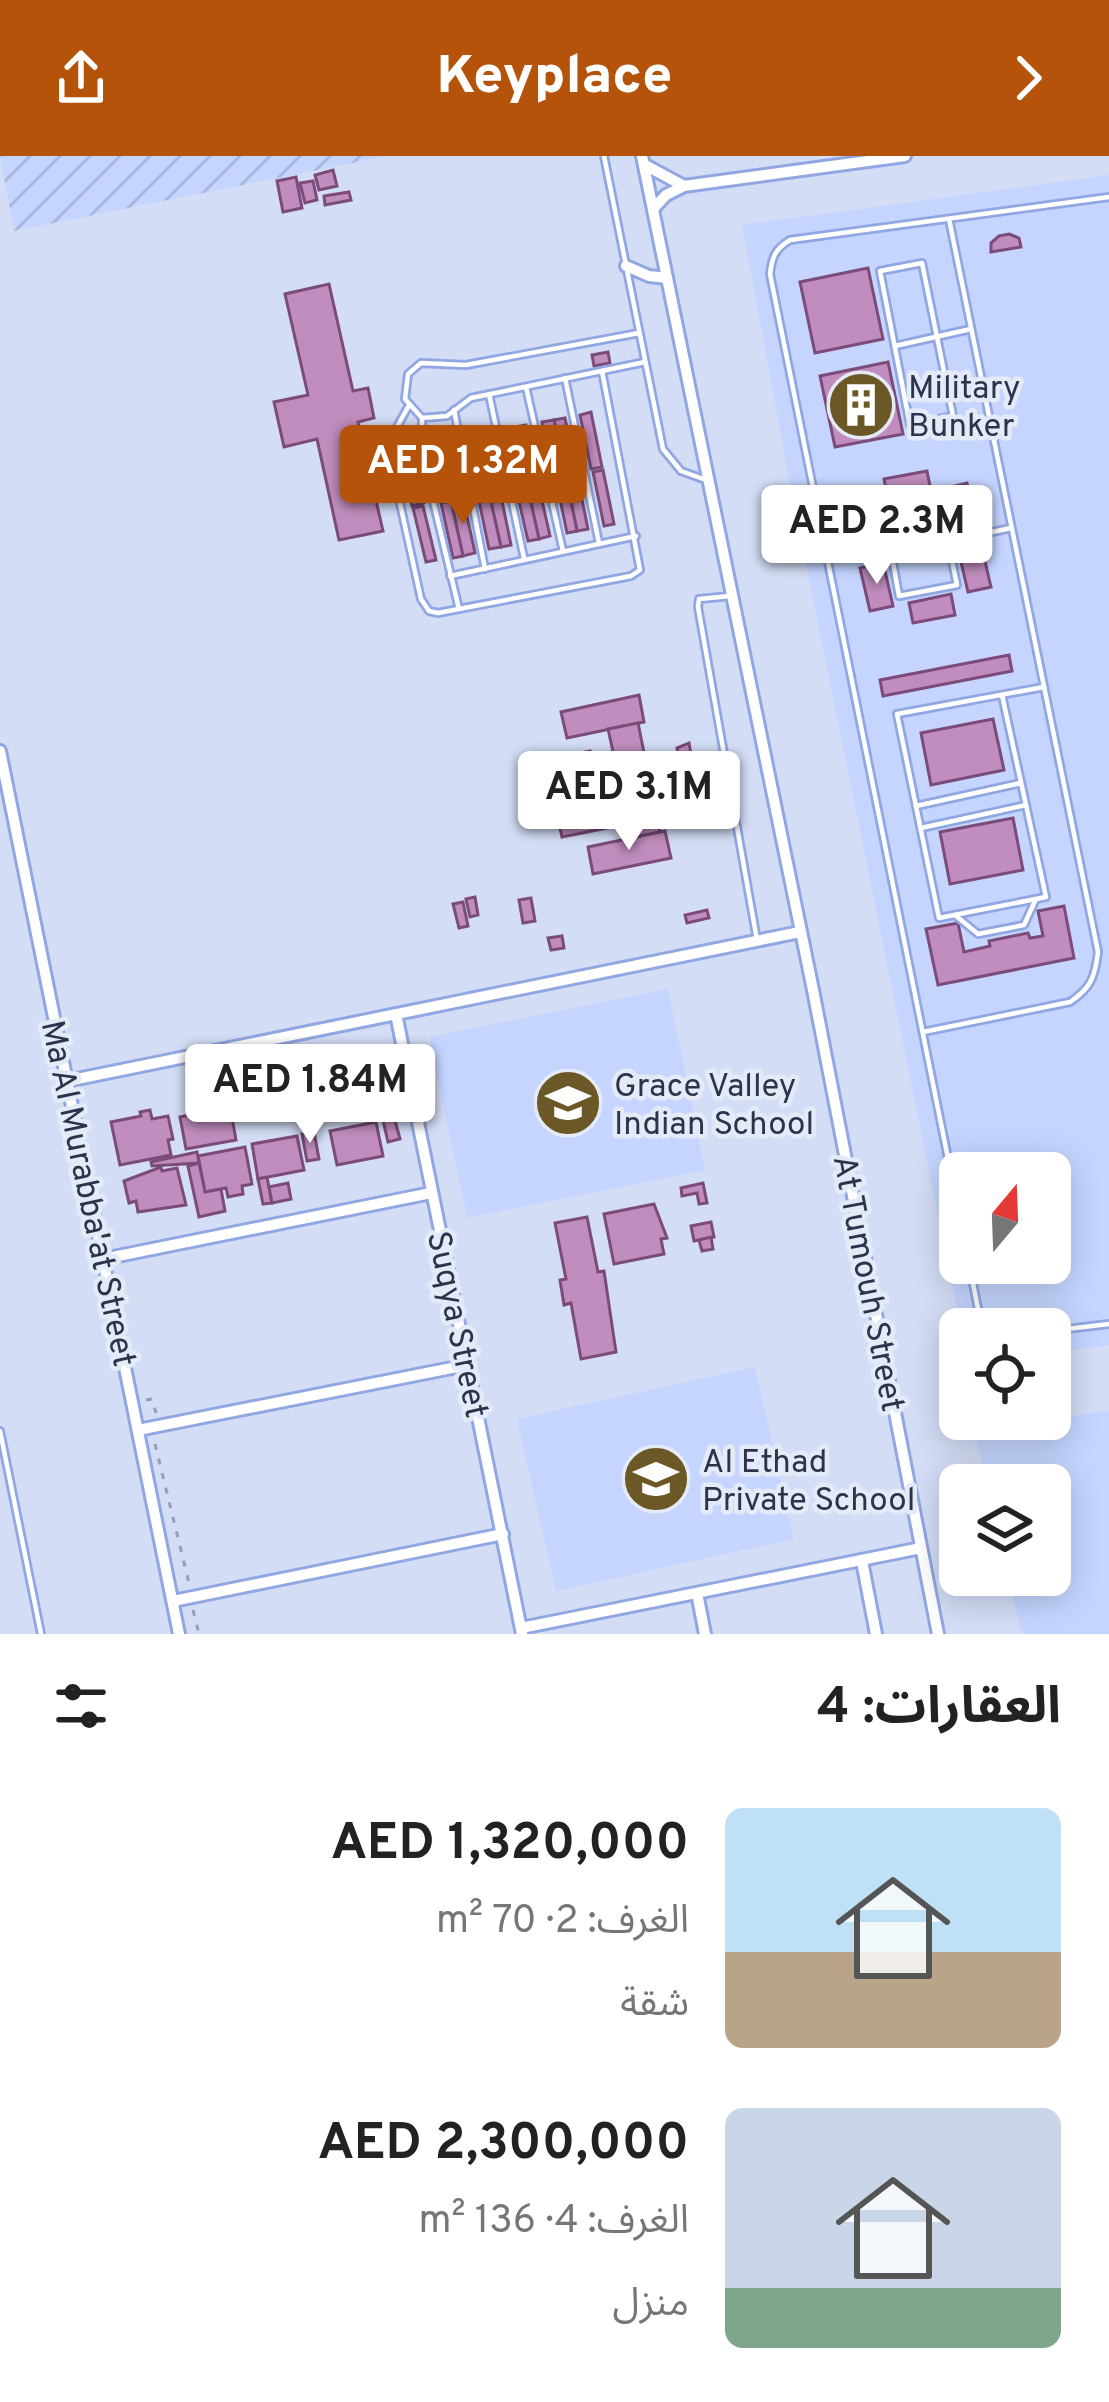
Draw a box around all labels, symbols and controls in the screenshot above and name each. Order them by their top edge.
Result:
text: Keyplace [437,44,672,113]
icon: share [48,45,114,111]
icon: forward [995,45,1061,111]
place label: Military Bunker [908,369,1020,449]
building icon: Military Bunker [826,370,896,440]
pin: AED 1.32M [326,425,600,527]
text: AED 1.32M [367,439,559,488]
pin: AED 2.3M [753,485,1001,587]
text: AED 2.3M [788,499,966,548]
pin: AED 3.1M [505,751,753,853]
text: AED 3.1M [545,765,713,814]
street label: Ma Al Murabba'at Street [29,1017,143,1371]
pin: AED 1.84M [173,1044,447,1146]
text: AED 1.84M [212,1058,408,1107]
place label: Grace Valley Indian School [614,1067,814,1147]
school or university icon: Grace Valley Indian School [533,1068,603,1138]
street label: At Tumouh Street [821,1152,912,1416]
north arrow [939,1152,1071,1284]
map controls [939,1152,1071,1596]
street label: Suqya Street [415,1228,495,1422]
button: locate [939,1308,1071,1440]
place label: Al Ethad Private School [702,1443,915,1523]
school or university icon: Al Ethad Private School [621,1444,691,1514]
button: layers [939,1464,1071,1596]
icon: filters [48,1673,114,1739]
text: العقارات: 4 [817,1677,1061,1742]
text: AED 1,320,000 [331,1813,689,1878]
icon: home [821,1856,965,2000]
text: الغرف: 2 · 70 m² [436,1898,689,1947]
text: شقة [620,1981,689,2030]
text: AED 2,300,000 [318,2113,689,2178]
icon: home [821,2156,965,2300]
text: الغرف: 4 · 136 m² [418,2198,689,2247]
text: منزل [613,2281,689,2330]

